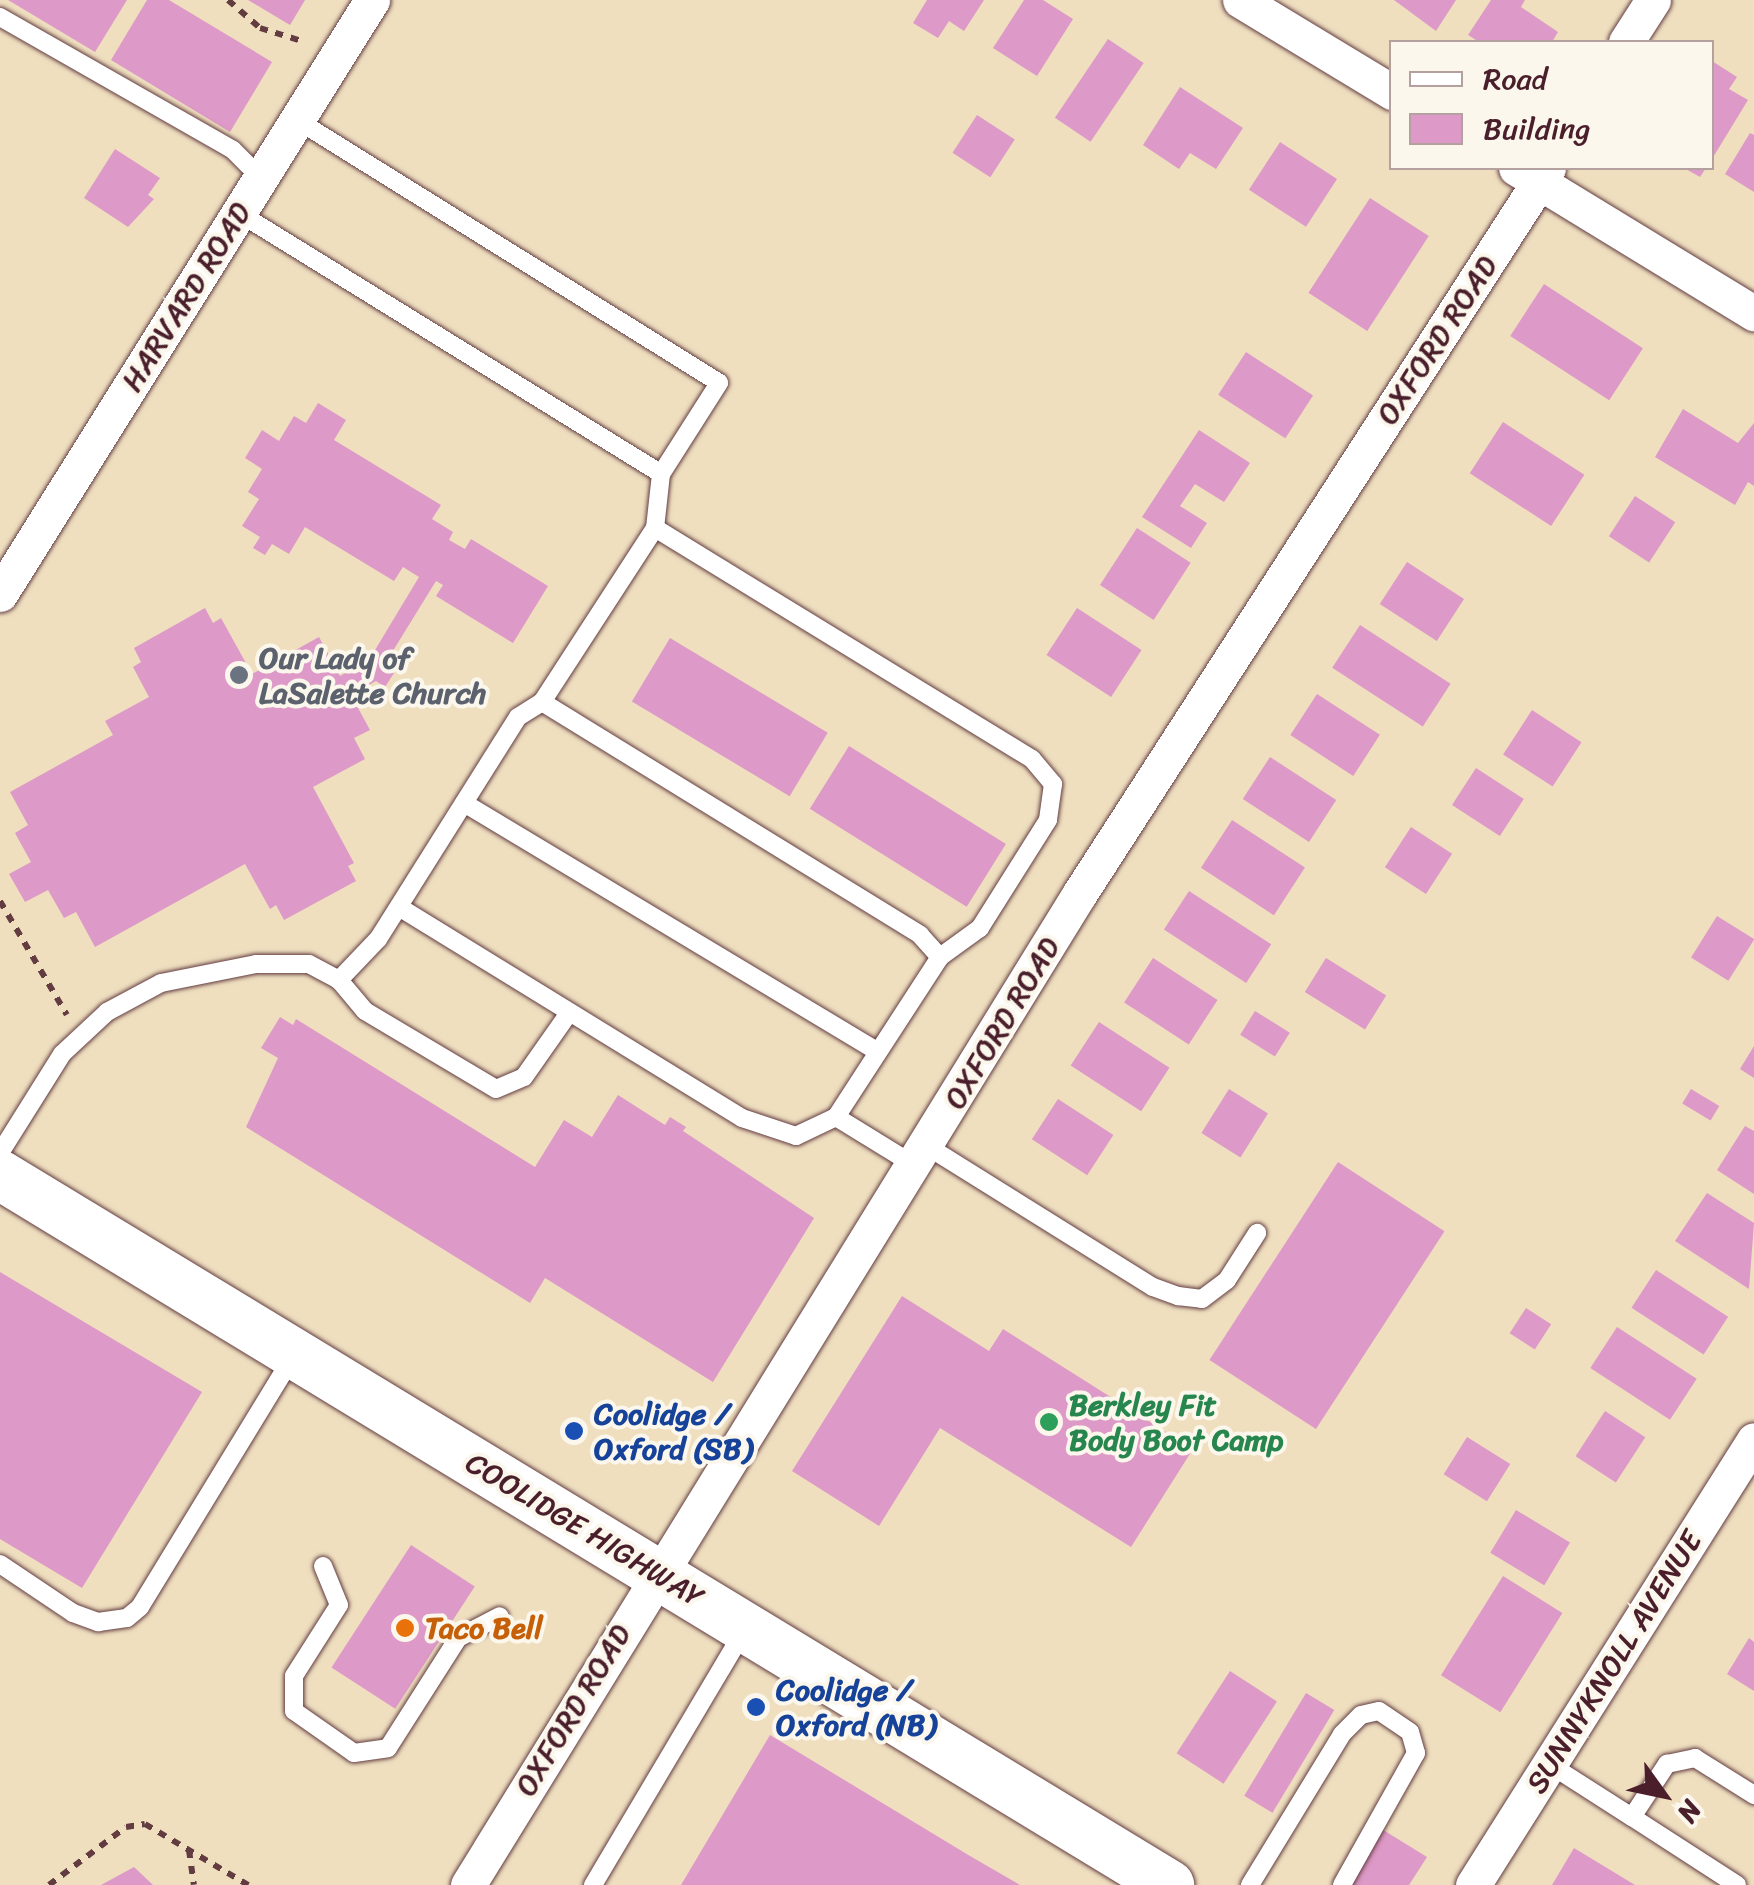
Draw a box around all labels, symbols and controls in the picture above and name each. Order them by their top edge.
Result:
legend [1389,40,1714,170]
text: Road [1483,52,1547,106]
text: Building [1483,102,1590,156]
street label: HARVARD ROAD [114,196,258,398]
street label: OXFORD ROAD [1369,249,1505,431]
place label: Our Lady of LaSalette Church [259,640,486,710]
marker: Our Lady of LaSalette Church [228,664,250,686]
street label: OXFORD ROAD [937,931,1067,1115]
place label: Berkley Fit Body Boot Camp [1069,1387,1285,1458]
place label: Coolidge / Oxford (SB) [594,1396,752,1466]
marker: Berkley Fit Body Boot Camp [1038,1411,1060,1433]
marker: Coolidge / Oxford (SB) [563,1420,585,1442]
street label: COOLIDGE HIGHWAY [459,1445,711,1615]
street label: SUNNYKNOLL AVENUE [1519,1524,1709,1800]
place label: Taco Bell [425,1610,543,1646]
marker: Taco Bell [394,1617,416,1639]
street label: OXFORD ROAD [508,1618,638,1802]
place label: Coolidge / Oxford (NB) [776,1672,936,1742]
marker: Coolidge / Oxford (NB) [745,1696,767,1718]
north arrow [1614,1745,1714,1845]
text: N [1664,1790,1715,1833]

